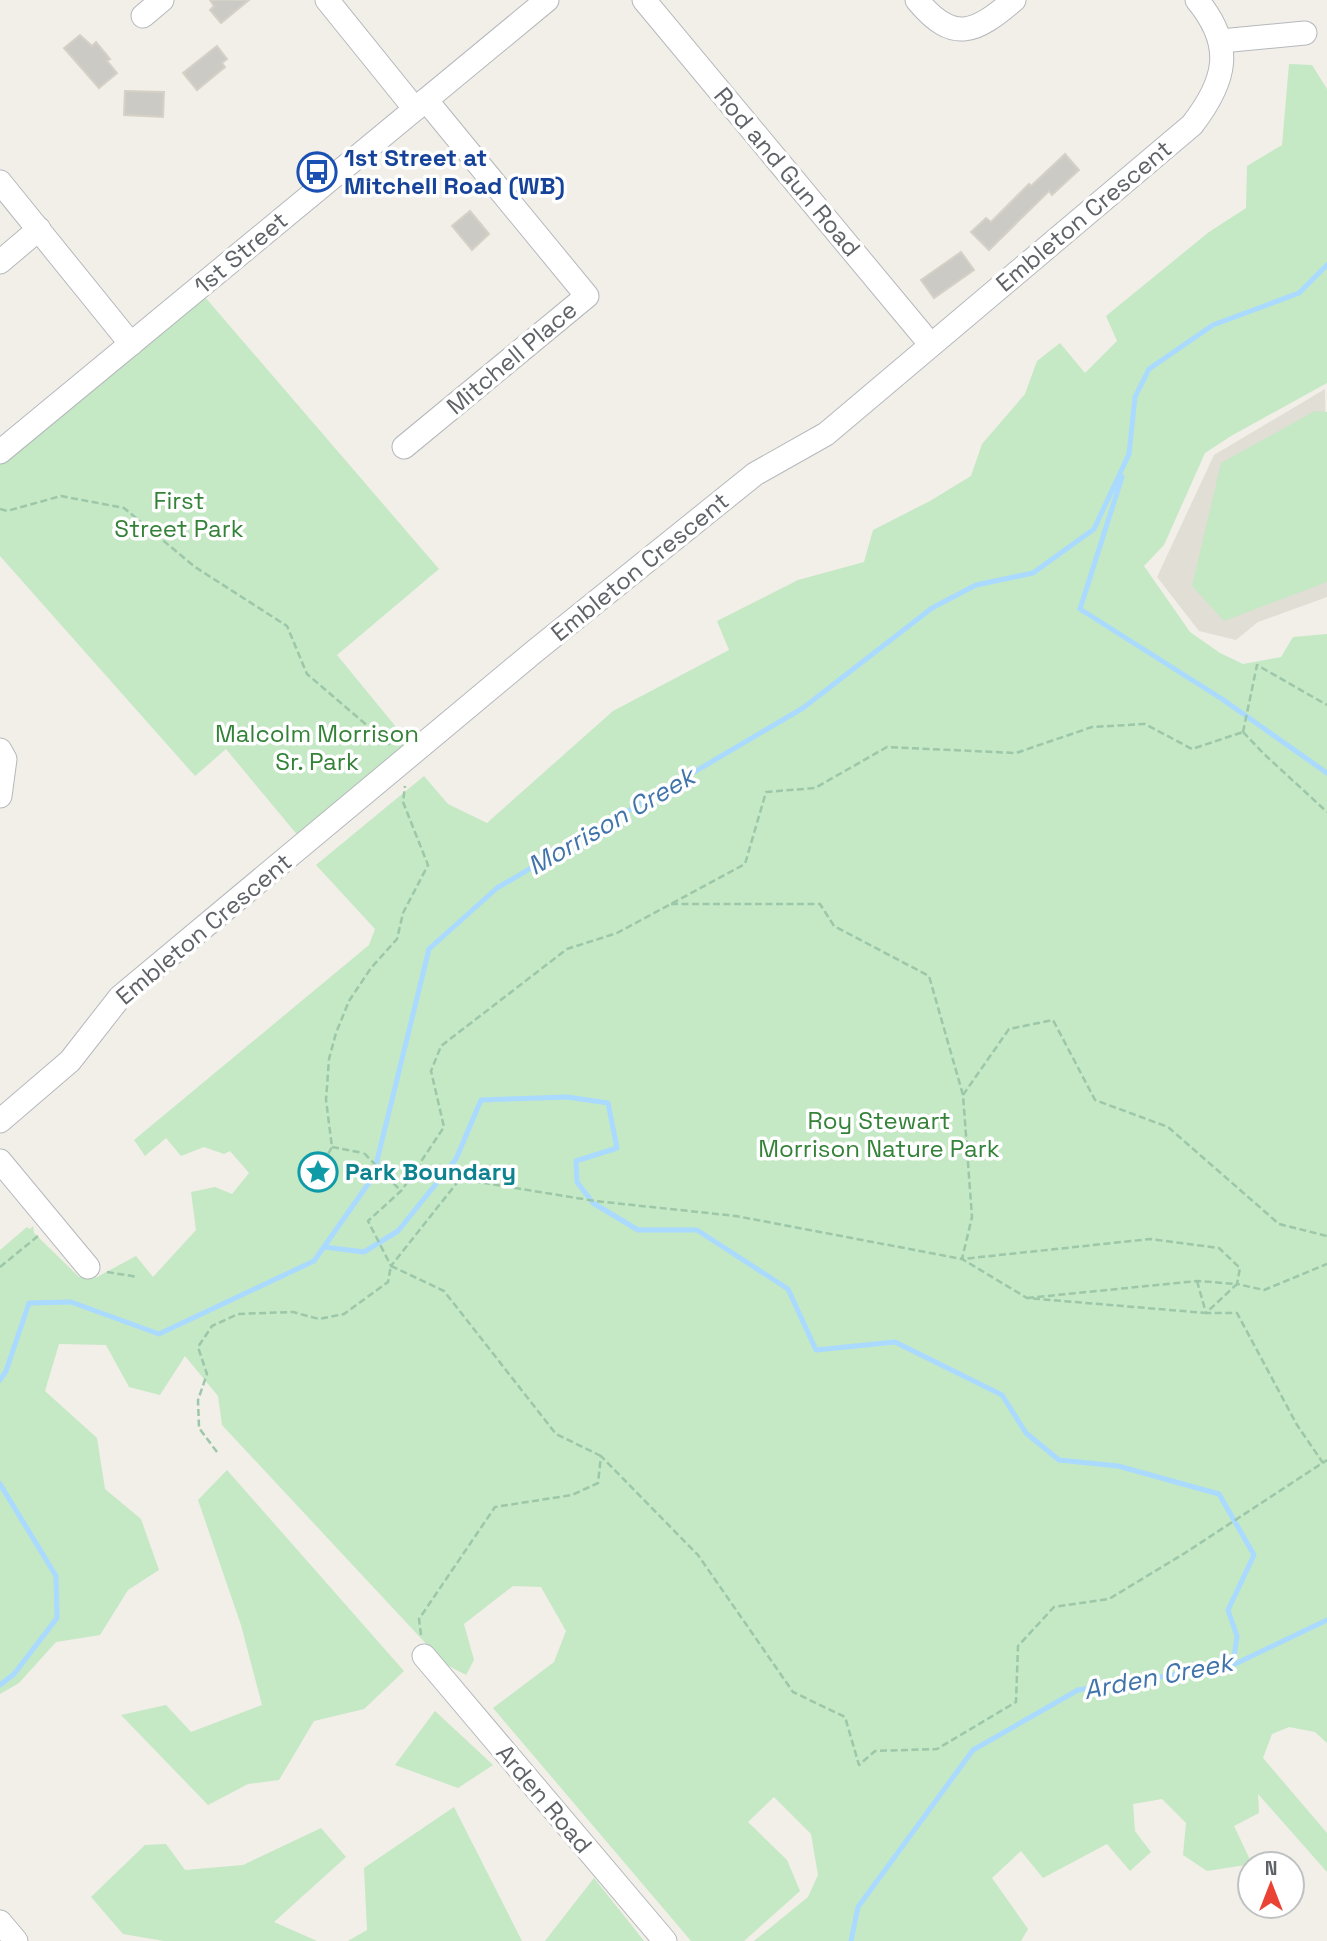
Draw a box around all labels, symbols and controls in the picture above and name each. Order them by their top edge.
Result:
street label: Rod and Gun Road [707,80,867,263]
street label: Embleton Crescent [989,133,1178,298]
place label: 1st Street at Mitchell Road (WB) [344,142,565,201]
bus stop icon: 1st Street at Mitchell Road (WB) [296,151,338,193]
street label: 1st Street [187,204,294,301]
street label: Mitchell Place [440,294,583,421]
park label: First Street Park [114,485,244,544]
street label: Embleton Crescent [544,485,735,648]
park label: Malcolm Morrison Sr. Park [215,718,419,777]
water label: Morrison Creek [521,758,703,883]
street label: Embleton Crescent [109,846,298,1011]
park label: Roy Stewart Morrison Nature Park [758,1105,1000,1164]
place icon: Park Boundary [297,1151,339,1193]
place label: Park Boundary [345,1156,516,1187]
water label: Arden Creek [1081,1644,1238,1707]
street label: Arden Road [490,1738,599,1860]
north arrow [1236,1850,1306,1920]
text: N [1265,1856,1277,1881]

